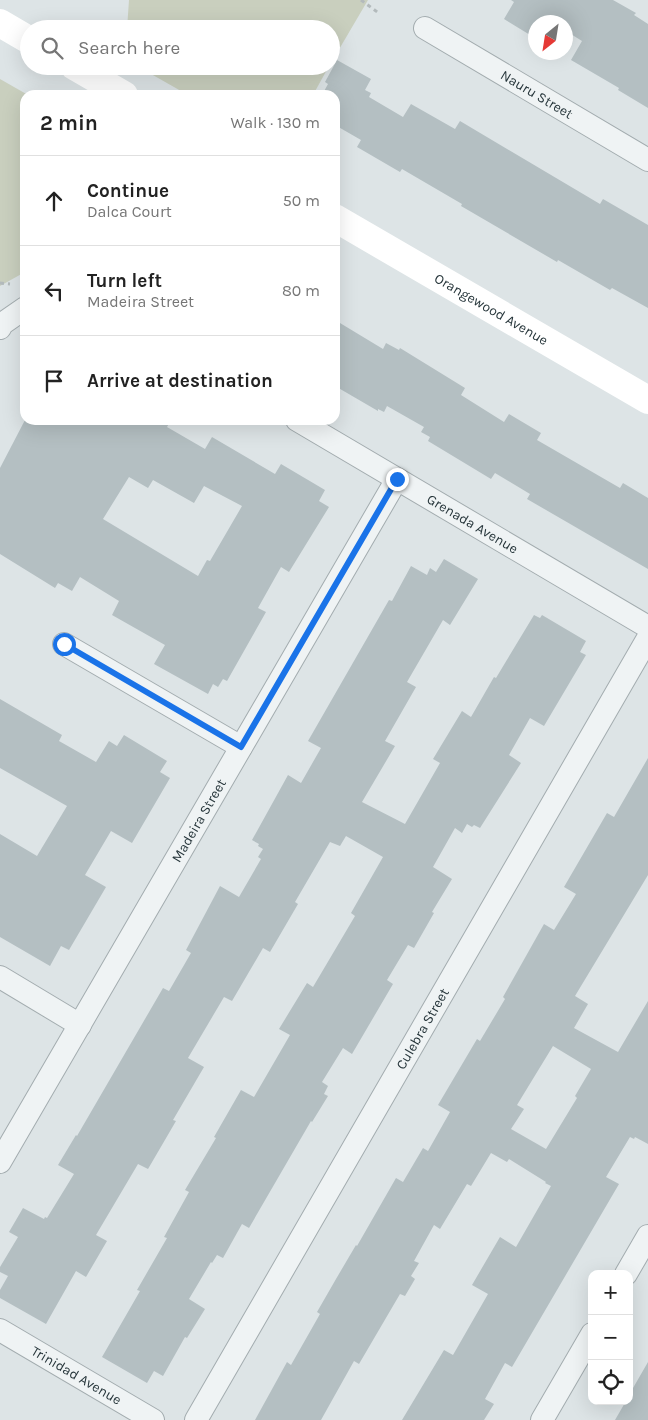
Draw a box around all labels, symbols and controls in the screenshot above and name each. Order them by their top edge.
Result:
north arrow [528,15,573,60]
search box [20,20,340,75]
icon: search [38,34,66,62]
text: Search here [78,37,180,59]
street label: Nauru Street [497,67,576,123]
text: 2 min [40,111,98,135]
text: Walk · 130 m [230,113,320,132]
text: Continue [87,180,169,202]
icon: ahead [40,187,68,215]
text: 50 m [283,191,320,210]
text: Dalca Court [87,202,172,221]
text: Turn left [87,270,162,292]
street label: Orangewood Avenue [431,270,551,349]
icon: left [40,277,68,305]
text: 80 m [282,281,320,300]
text: Madeira Street [87,292,194,311]
icon: arrive [40,367,68,395]
text: Arrive at destination [87,370,273,392]
route end [386,468,409,491]
street label: Grenada Avenue [424,491,521,558]
route start [53,633,76,656]
street label: Madeira Street [168,776,230,866]
street label: Culebra Street [392,985,453,1073]
map controls [588,1270,633,1405]
button: + [588,1270,633,1315]
button: − [588,1315,633,1360]
street label: Trinidad Avenue [28,1342,125,1409]
button: locate [588,1360,633,1405]

